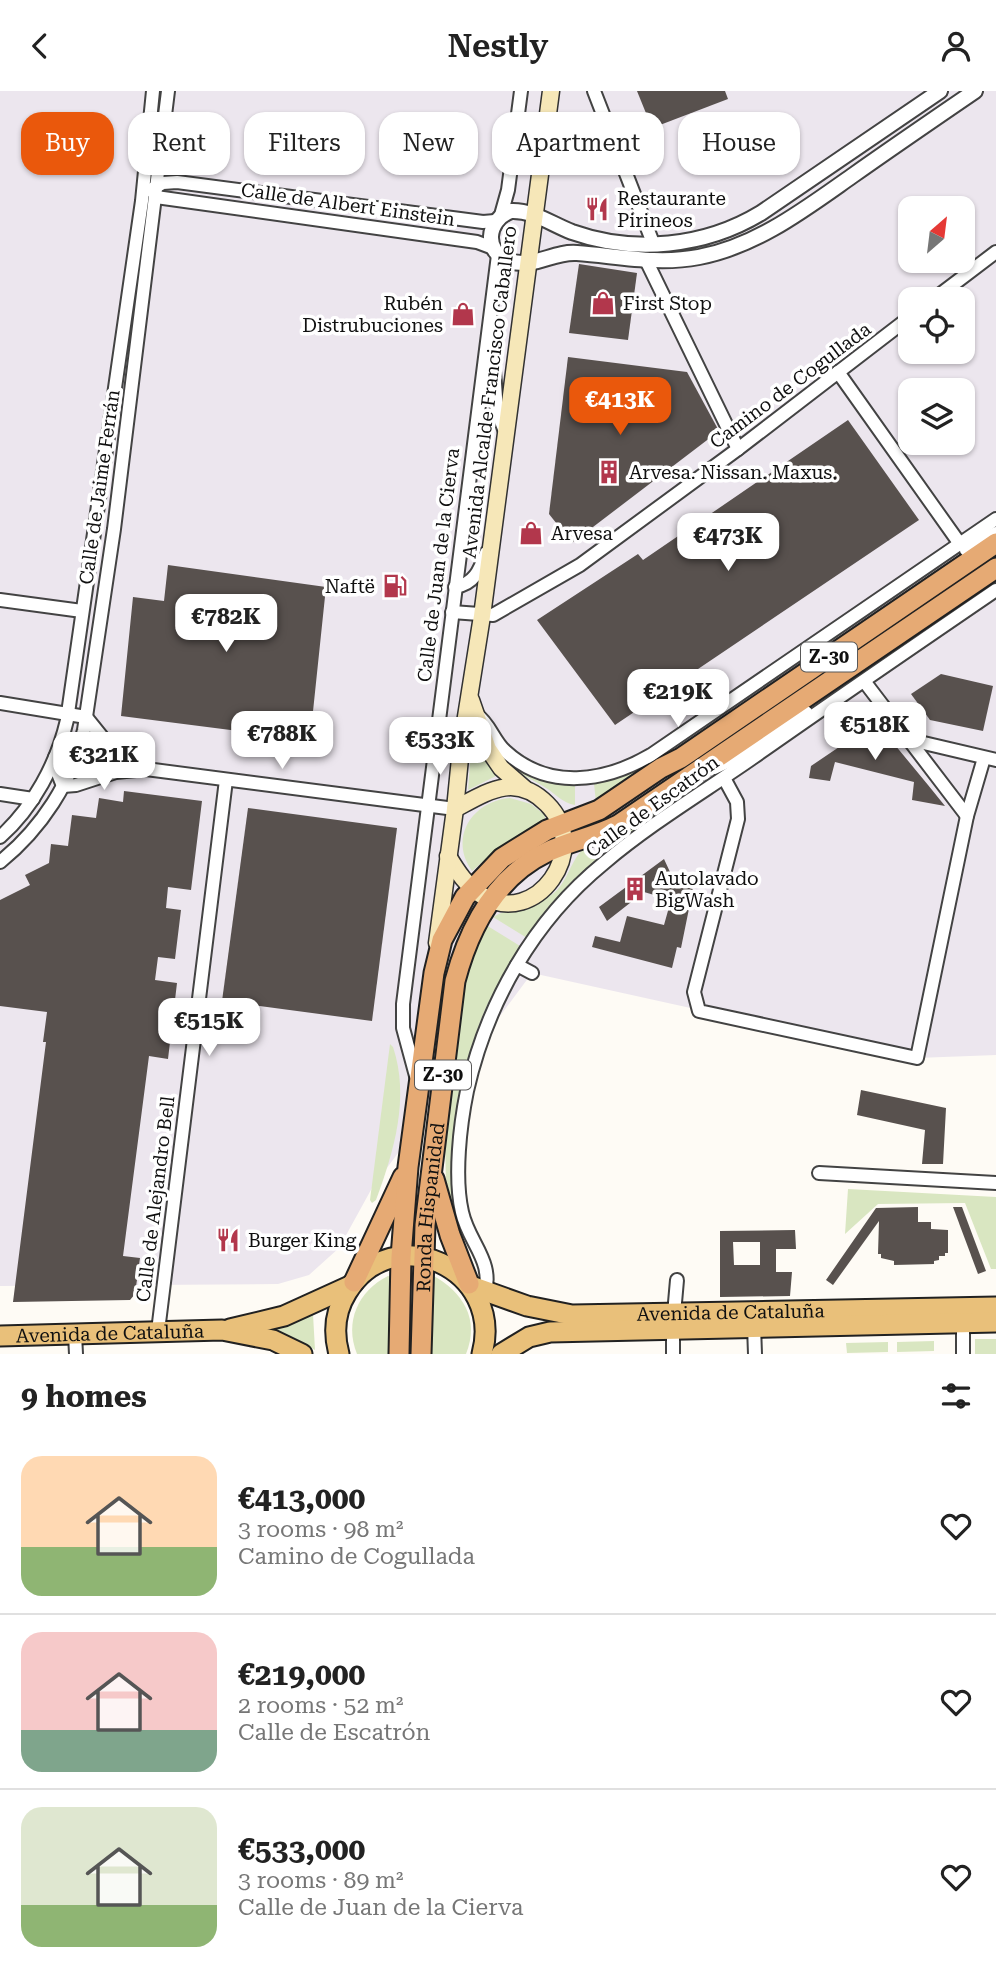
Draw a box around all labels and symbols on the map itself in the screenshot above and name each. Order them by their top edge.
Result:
street label: Calle de Albert Einstein [240,178,456,231]
place label: Restaurante Pirineos [617,187,726,232]
restaurant icon: Restaurante Pirineos [583,195,611,223]
north arrow [898,196,975,273]
street label: Avenida Alcalde Francisco Caballero [458,224,521,560]
shop icon: First Stop [589,289,617,317]
place label: Rubén Distrubuciones [302,292,443,337]
place label: First Stop [623,292,712,315]
shop icon: Rubén Distrubuciones [449,300,477,328]
street label: Camino de Cogullada [705,317,876,453]
pin: €413K [571,377,669,437]
street label: Calle de Jaime Ferrán [74,388,125,586]
street label: Calle de Juan de la Cierva [413,446,464,683]
building icon: Arvesa. Nissan. Maxus. [595,458,623,486]
place label: Arvesa. Nissan. Maxus. [629,461,837,484]
pin: €473K [679,513,777,573]
shop icon: Arvesa [517,519,545,547]
place label: Arvesa [551,522,613,545]
fuel station icon: Naftë [381,572,409,600]
place label: Naftë [325,575,375,598]
pin: €782K [177,595,275,654]
road number: Z-30 [801,643,857,671]
pin: €219K [629,669,727,729]
pin: €518K [826,703,924,762]
pin: €788K [233,711,331,771]
pin: €533K [391,717,489,777]
pin: €321K [55,733,153,792]
street label: Calle de Escatrón [581,750,723,862]
place label: Autolavado BigWash [655,867,759,912]
building icon: Autolavado BigWash [621,875,649,903]
pin: €515K [160,999,258,1058]
road number: Z-30 [415,1061,471,1090]
street label: Calle de Alejandro Bell [131,1095,180,1303]
street label: Ronda Hispanidad [412,1121,450,1293]
restaurant icon: Burger King [214,1226,242,1254]
place label: Burger King [248,1229,356,1252]
street label: Avenida de Cataluña [636,1299,826,1326]
street label: Avenida de Cataluña [16,1319,205,1348]

